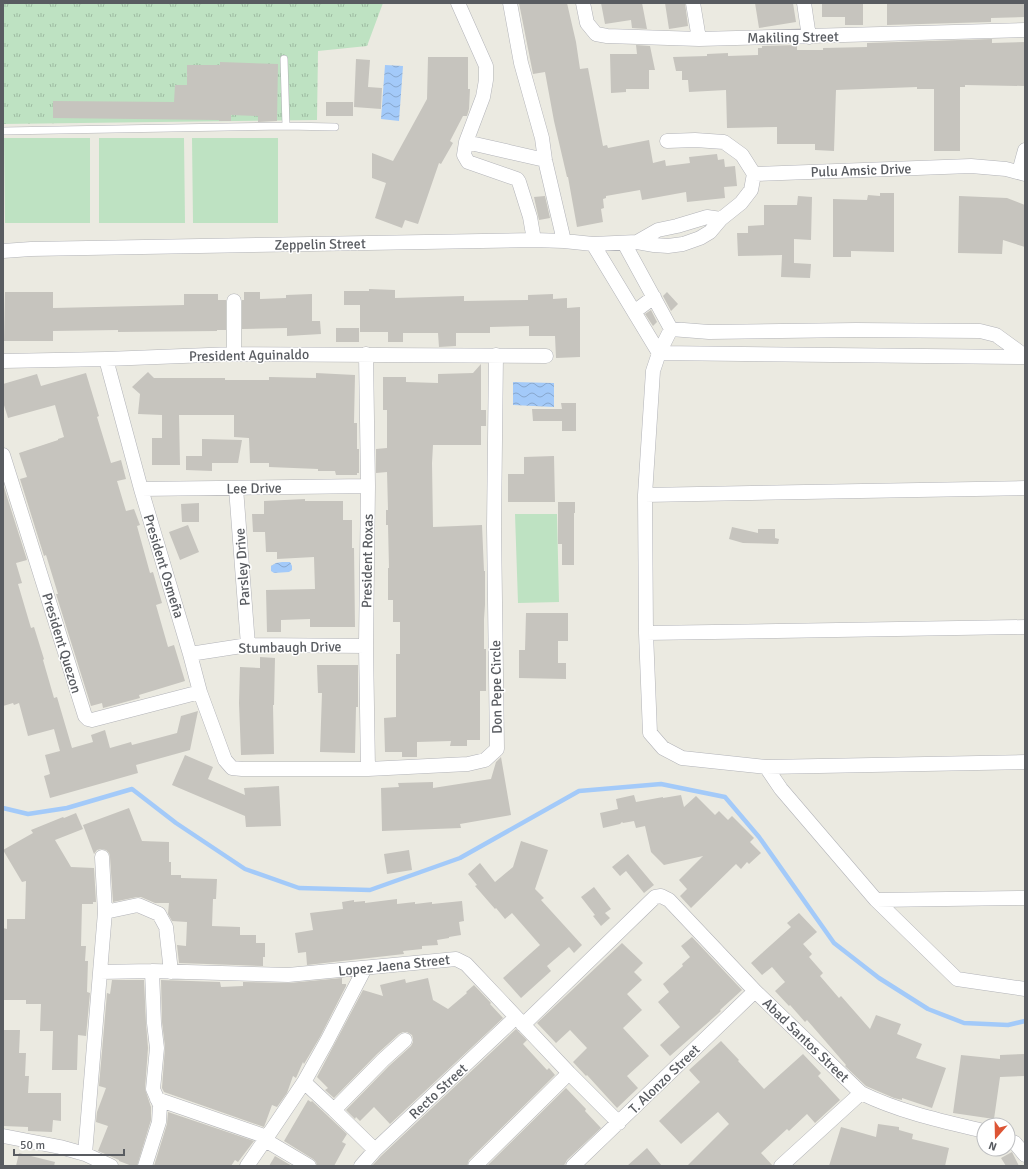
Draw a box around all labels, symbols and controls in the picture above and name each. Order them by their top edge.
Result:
street label: Makiling Street [747,28,839,47]
street label: Pulu Amsic Drive [810,160,912,181]
street label: Zeppelin Street [274,235,366,254]
street label: President Aguinaldo [189,346,309,365]
street label: Lee Drive [226,480,282,497]
street label: President Osmeña [140,512,187,620]
street label: President Roxas [358,514,377,608]
street label: Parsley Drive [231,528,254,606]
street label: President Quezon [38,591,85,696]
street label: Stumbaugh Drive [238,638,342,657]
street label: Don Pepe Circle [487,640,506,734]
street label: Lopez Jaena Street [337,951,451,980]
street label: Abad Santos Street [759,995,853,1086]
street label: T. Alonzo Street [625,1041,704,1118]
street label: Recto Street [406,1060,471,1123]
north arrow [976,1117,1016,1157]
scale bar [14,1131,124,1157]
text: 50 m [20,1138,45,1153]
text: N [987,1139,999,1153]

